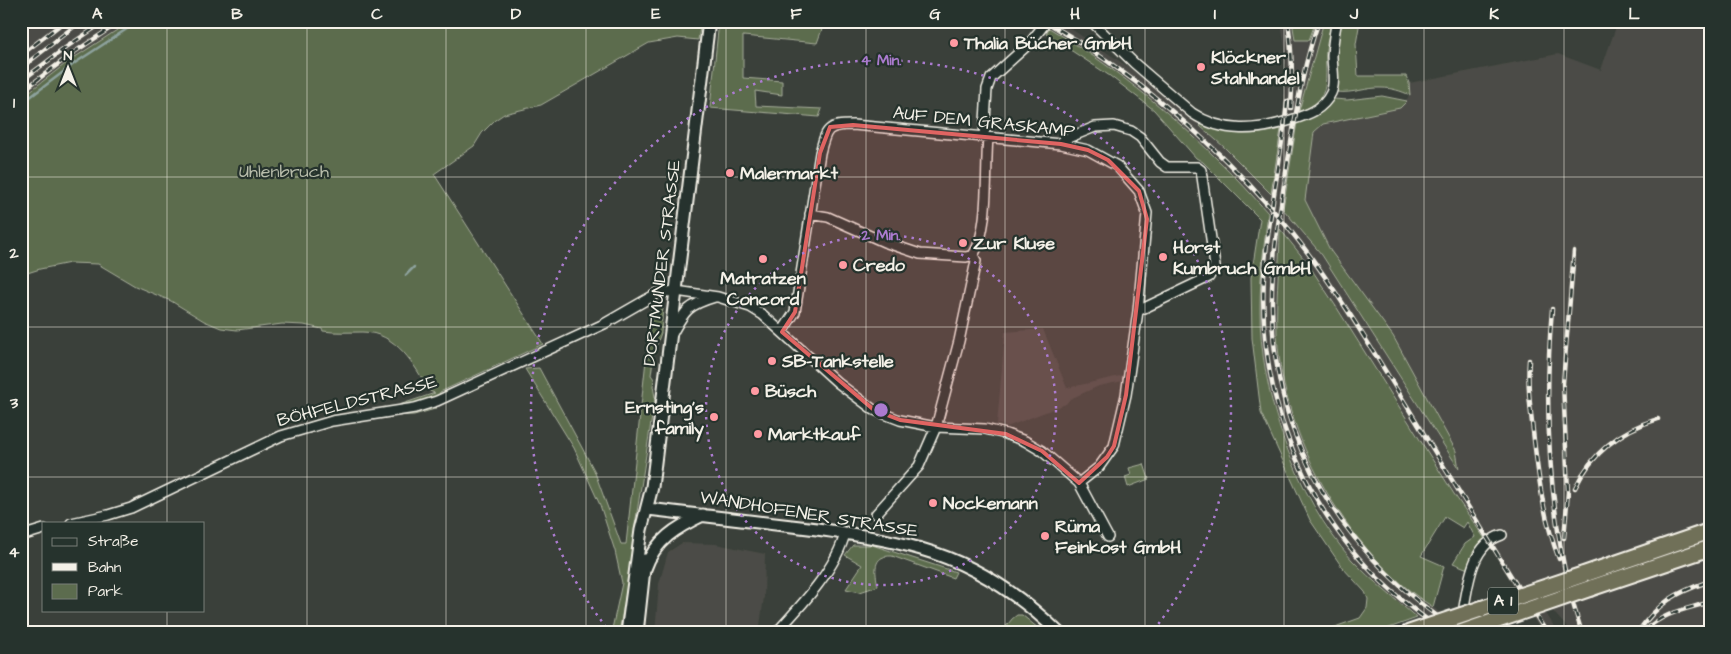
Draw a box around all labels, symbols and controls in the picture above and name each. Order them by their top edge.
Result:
text: A [92,3,103,25]
text: B [231,3,243,25]
text: C [371,3,383,25]
text: D [511,3,522,25]
text: E [651,3,661,25]
text: F [790,3,802,25]
text: G [929,3,941,25]
text: H [1070,3,1080,25]
text: I [1214,3,1216,25]
text: J [1349,3,1359,25]
text: K [1489,3,1499,25]
text: L [1628,3,1640,25]
place label: Thalia Bücher GmbH [963,31,1132,56]
marker: Thalia Bücher GmbH [948,37,960,49]
north arrow [42,42,92,92]
place label: Klöckner Stahlhandel [1210,45,1300,91]
text: N [64,46,73,66]
text: 4 Min. [861,50,901,71]
marker: Klöckner Stahlhandel [1195,61,1207,73]
text: 1 [13,92,16,114]
street label: AUF DEM GRASKAMP [892,100,1077,144]
street label: DORTMUNDER STRASSE [637,158,687,367]
park label: Uhlenbruch [239,159,329,184]
place label: Malermarkt [740,161,839,186]
marker: Malermarkt [724,167,736,179]
text: 2 Min. [861,225,900,246]
place label: Zur Kluse [973,231,1055,256]
place label: Horst Kumbruch GmbH [1173,235,1311,281]
marker: Zur Kluse [957,237,969,249]
text: 2 [8,242,19,264]
marker: Horst Kumbruch GmbH [1157,251,1169,263]
marker: Matratzen Concord [757,253,769,265]
place label: Credo [853,253,906,278]
marker: Credo [837,259,849,271]
place label: Matratzen Concord [720,266,806,312]
place label: SB-Tankstelle [781,349,894,374]
marker: SB-Tankstelle [766,355,778,367]
street label: BÖHFELDSTRASSE [274,369,440,433]
place label: Büsch [765,379,817,404]
marker: Büsch [749,385,761,397]
text: 3 [9,392,19,414]
place label: Ernsting's family [625,395,704,442]
centre of rings [872,401,890,419]
marker: Ernsting's family [708,411,720,423]
place label: Marktkauf [768,422,862,447]
marker: Marktkauf [752,428,764,440]
street label: WANDHOFENER STRASSE [698,484,920,544]
place label: Nockemann [943,491,1038,516]
marker: Nockemann [927,497,939,509]
place label: Rüma Feinkost GmbH [1055,514,1181,560]
legend [42,522,205,612]
marker: Rüma Feinkost GmbH [1039,530,1051,542]
text: Straße [88,531,138,552]
text: 4 [9,541,20,563]
text: Bahn [88,557,122,578]
text: Park [88,581,123,602]
road number: A 1 [1488,588,1518,614]

